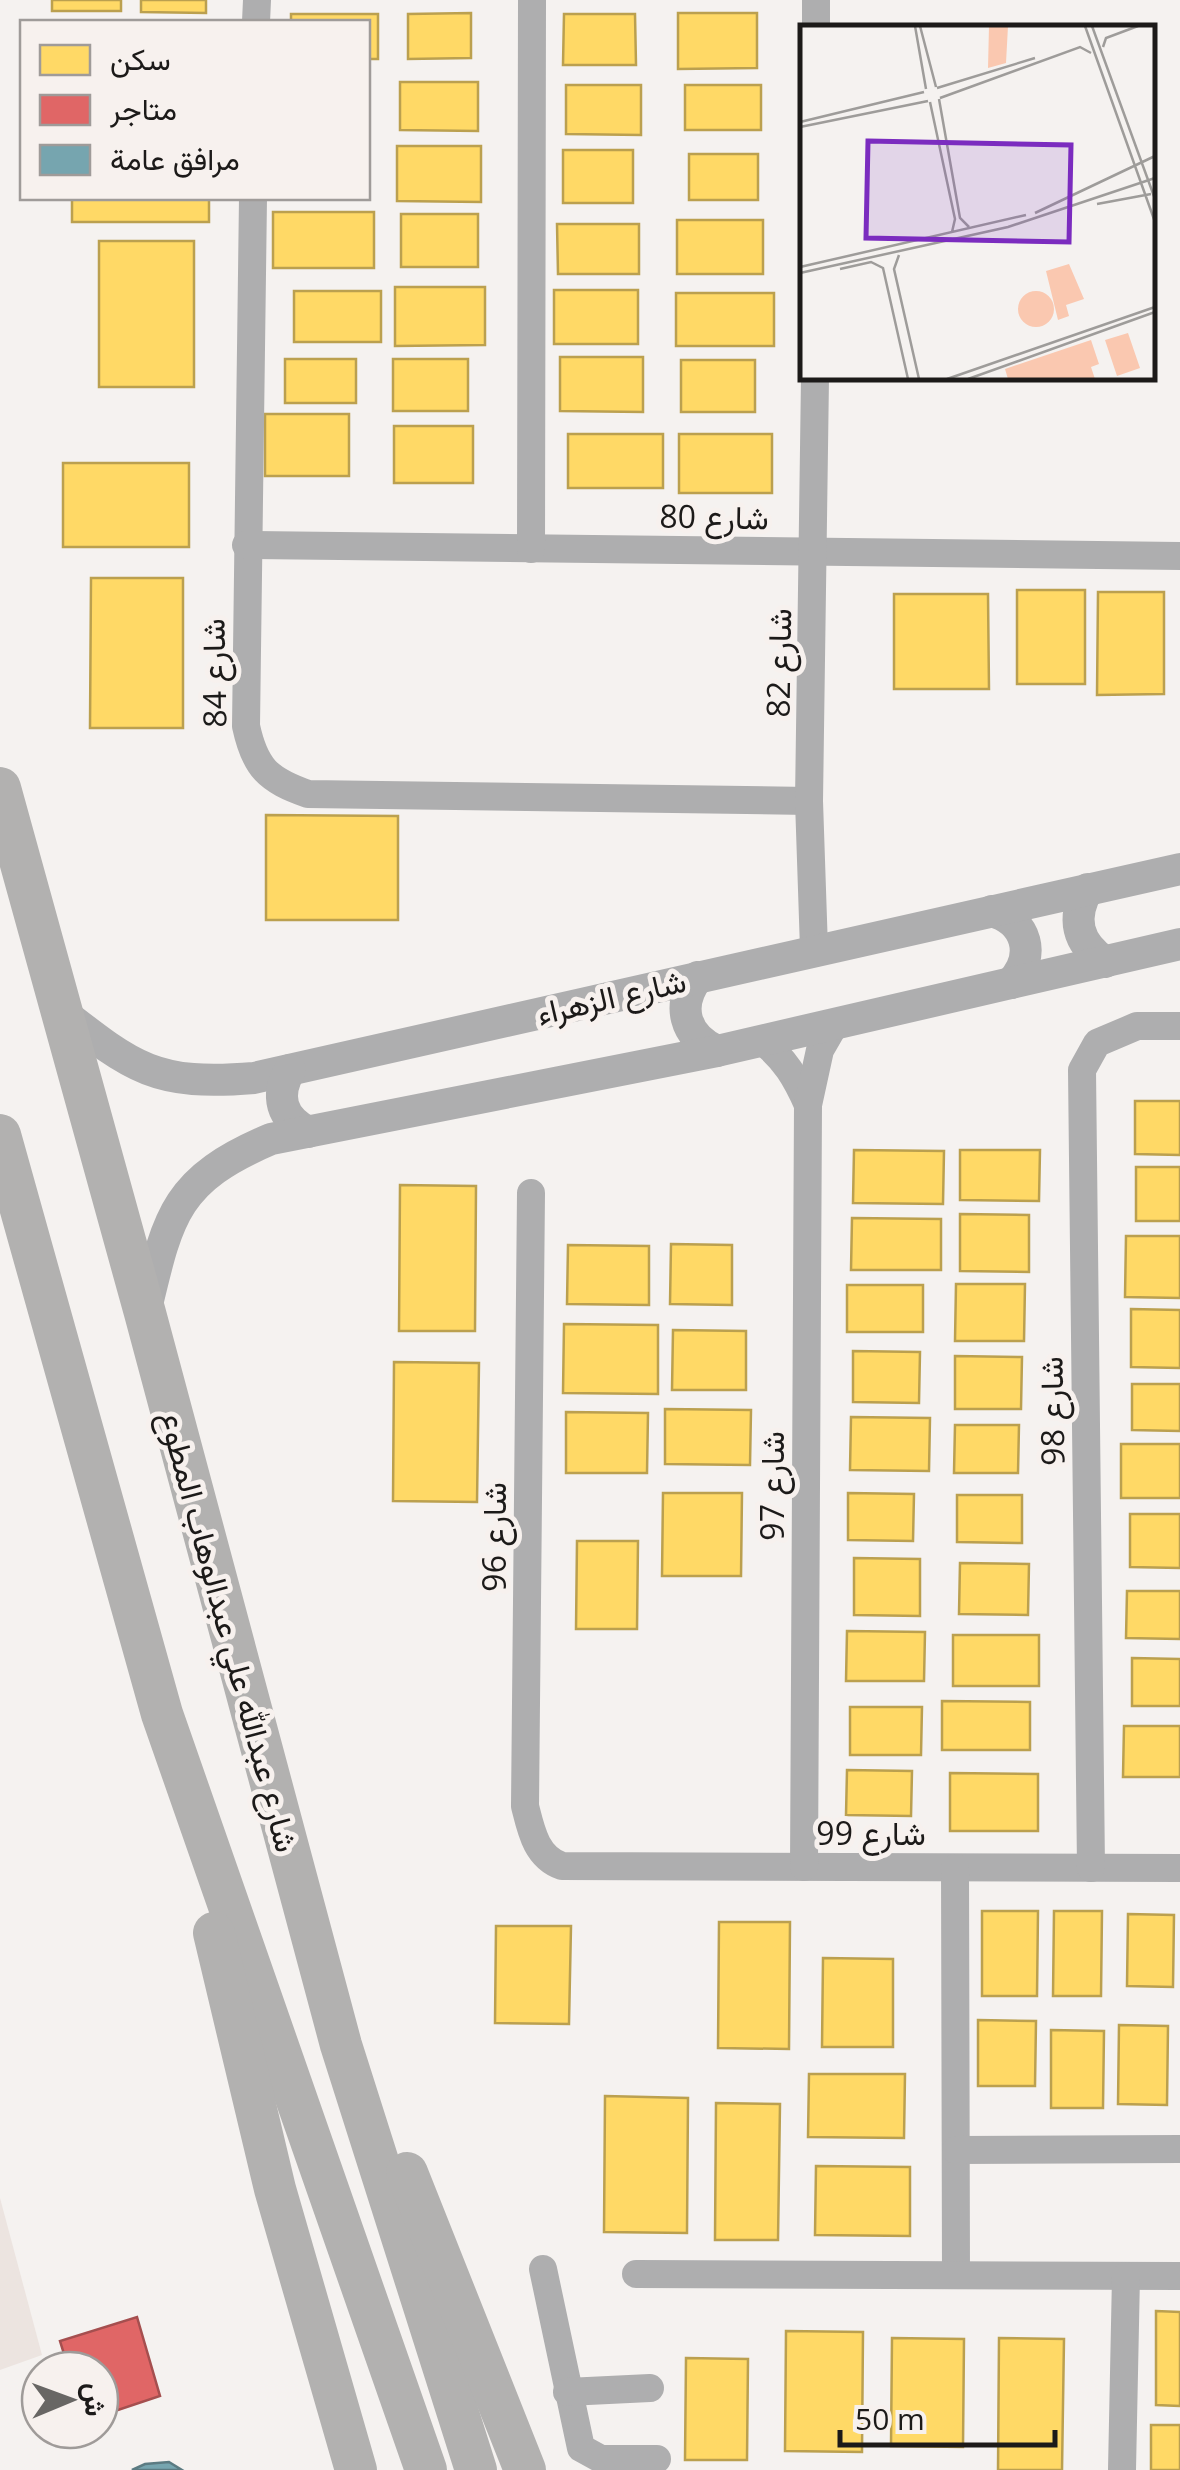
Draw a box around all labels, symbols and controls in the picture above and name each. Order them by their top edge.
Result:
legend [20,20,370,200]
inset map [800,25,1155,380]
text: سكن [110,38,171,79]
text: متاجر [109,88,177,129]
text: مرافق عامة [110,138,240,179]
street label: شارع 80 [659,494,769,540]
street label: شارع 82 [756,608,802,718]
street label: شارع 84 [191,618,237,728]
street label: شارع الزهراء [532,958,690,1036]
street label: شارع 98 [1029,1356,1075,1466]
street label: شارع عبدالله علي عبدالوهاب المطوع [145,1406,310,1858]
street label: شارع 97 [750,1431,795,1541]
street label: شارع 96 [472,1482,517,1592]
street label: شارع 99 [816,1811,926,1856]
north arrow [20,2350,120,2450]
text: ش [77,2382,115,2417]
scale bar [840,2385,1055,2447]
text: 50 m [855,2398,925,2439]

